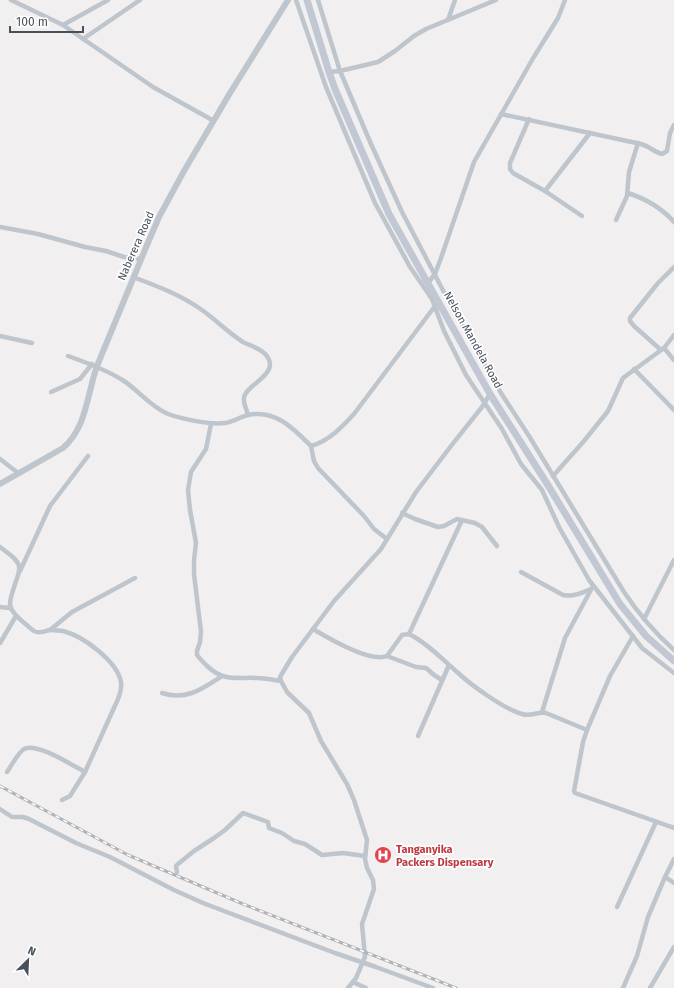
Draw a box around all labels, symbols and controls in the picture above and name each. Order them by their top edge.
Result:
scale bar [10,8,83,34]
text: 100 m [16,15,48,29]
street label: Naberera Road [115,210,157,282]
street label: Nelson Mandela Road [441,289,505,391]
place label: Tanganyika Packers Dispensary [396,843,494,869]
hospital icon: Tanganyika Packers Dispensary [373,845,393,865]
north arrow [8,940,48,980]
text: N [26,944,38,959]

